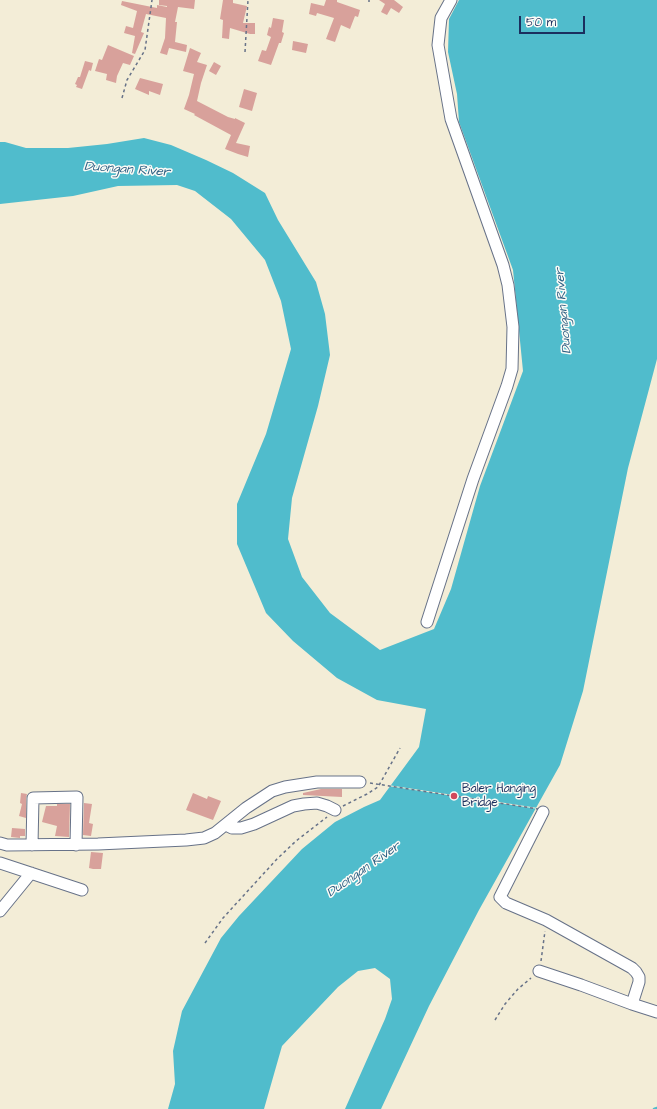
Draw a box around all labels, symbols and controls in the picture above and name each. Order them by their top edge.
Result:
scale bar [521,8,587,34]
text: 50 m [526,14,556,31]
water label: Duongan River [84,159,170,181]
water label: Duongan River [552,267,576,355]
place label: Baler Hanging Bridge [462,782,536,810]
marker: Baler Hanging Bridge [449,791,459,801]
water label: Duongan River [324,839,404,901]

